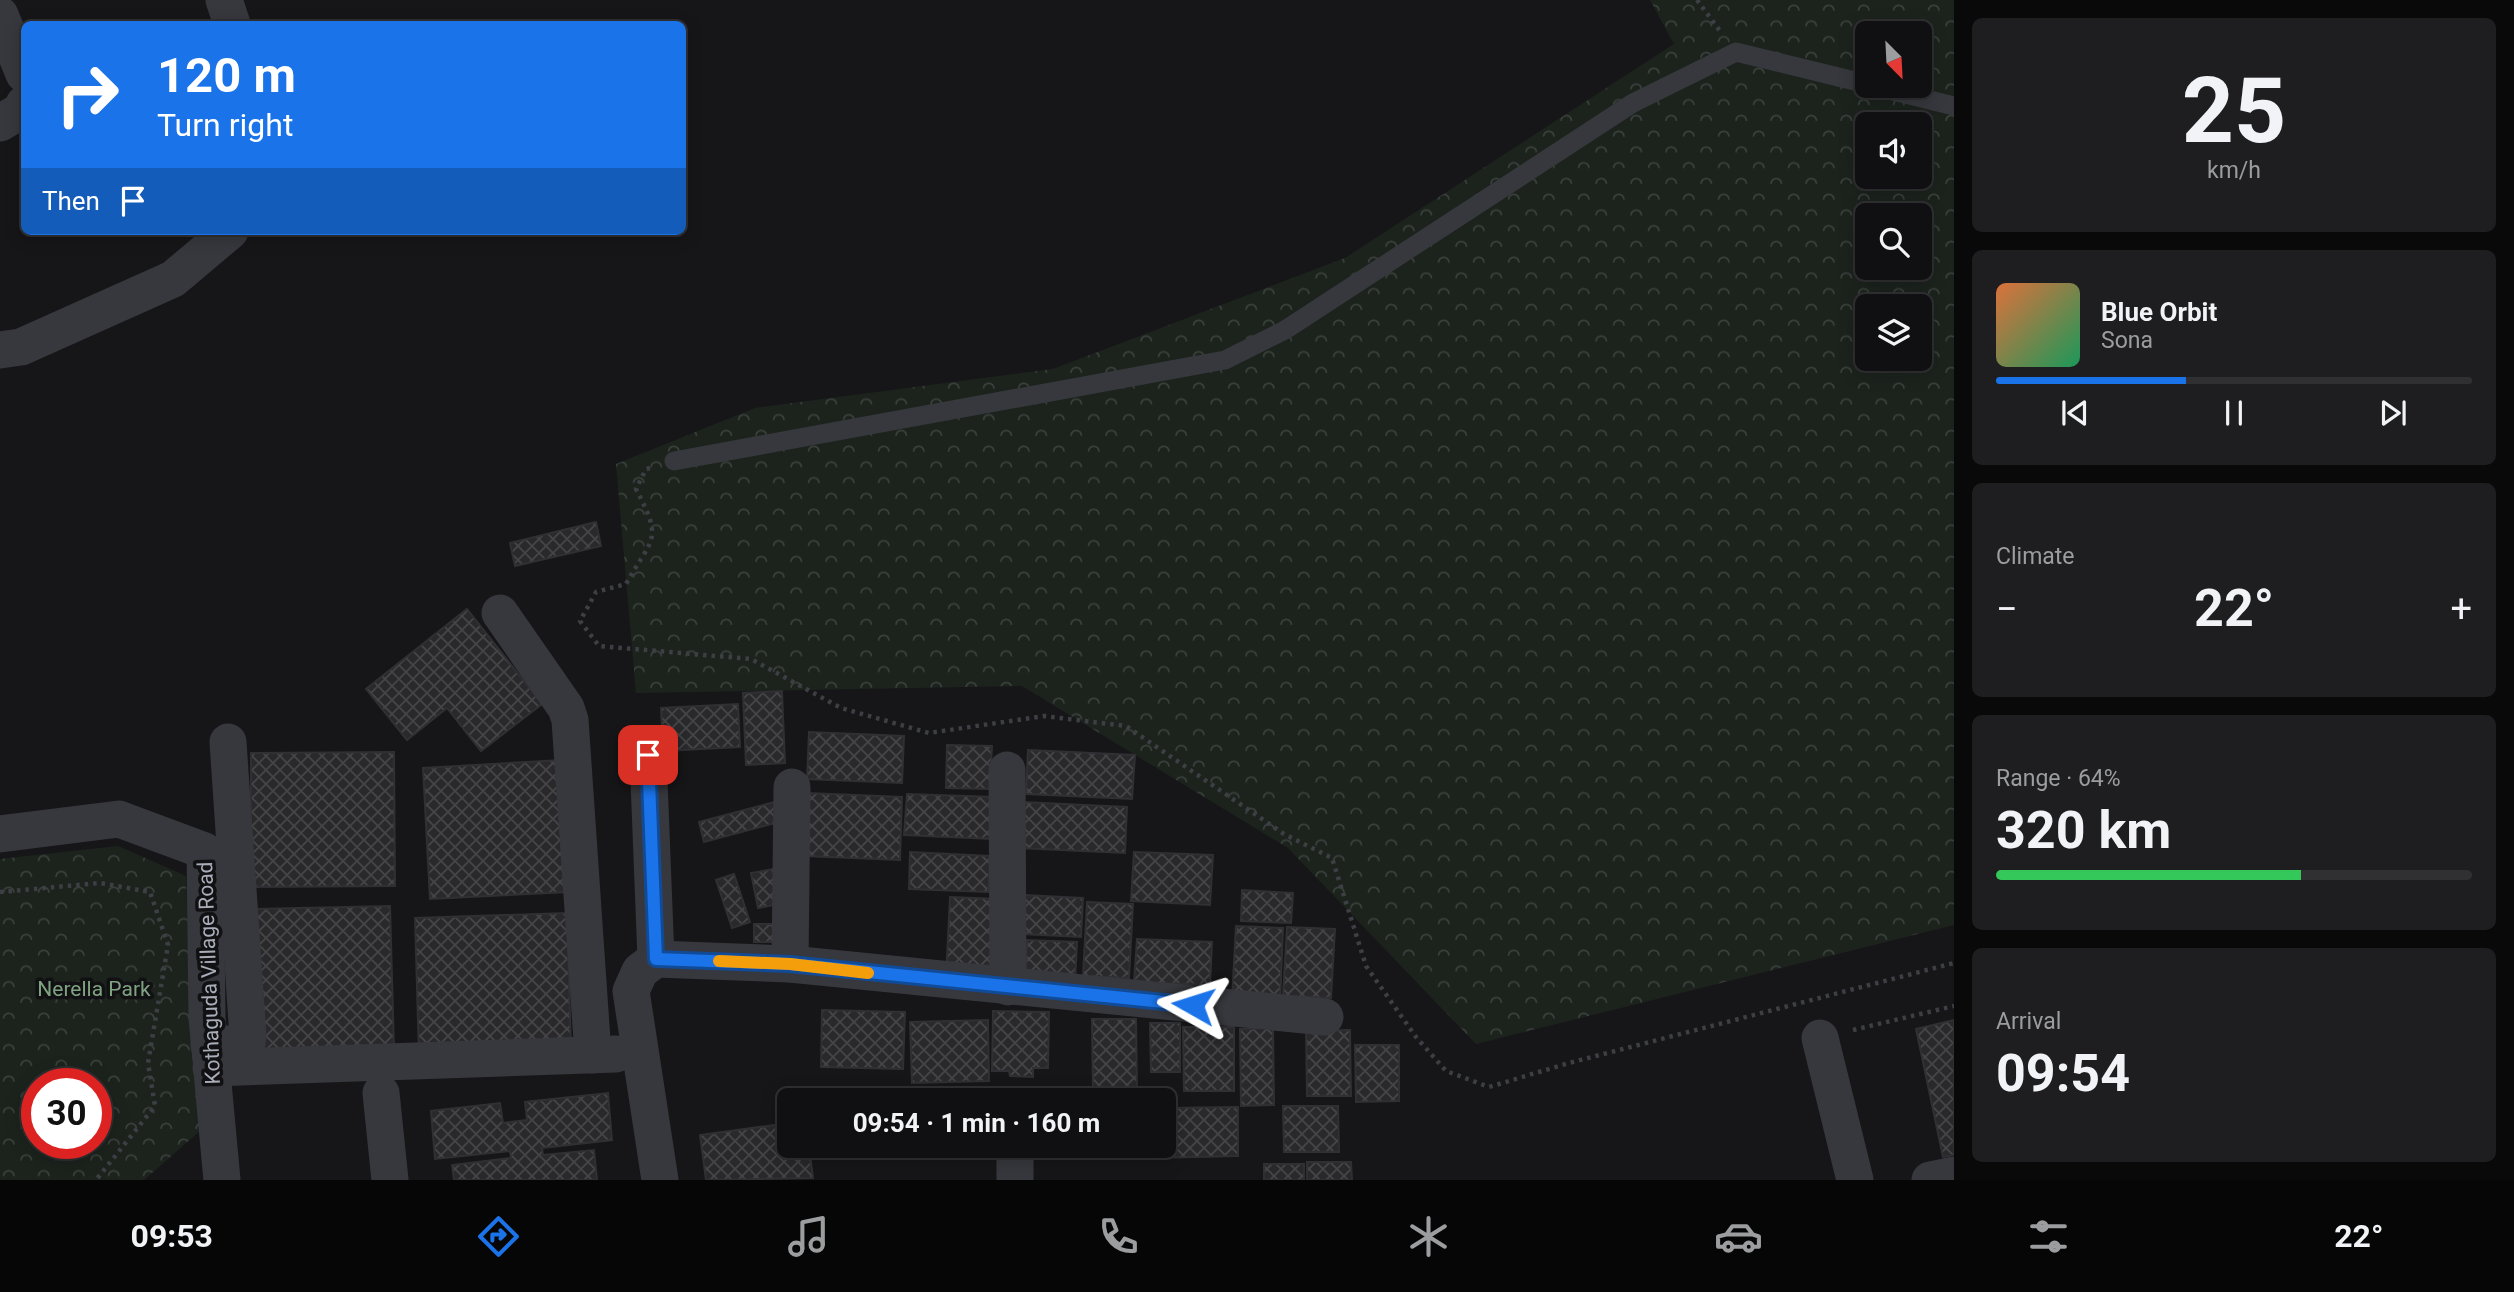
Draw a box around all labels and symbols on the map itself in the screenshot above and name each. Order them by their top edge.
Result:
north arrow [1855,21,1932,98]
pin [618,725,678,785]
street label: Kothaguda Village Road [193,861,225,1085]
position arrow [1156,968,1230,1042]
park label: Nerella Park [37,977,151,1001]
speed limit sign: 30 [21,1068,112,1159]

